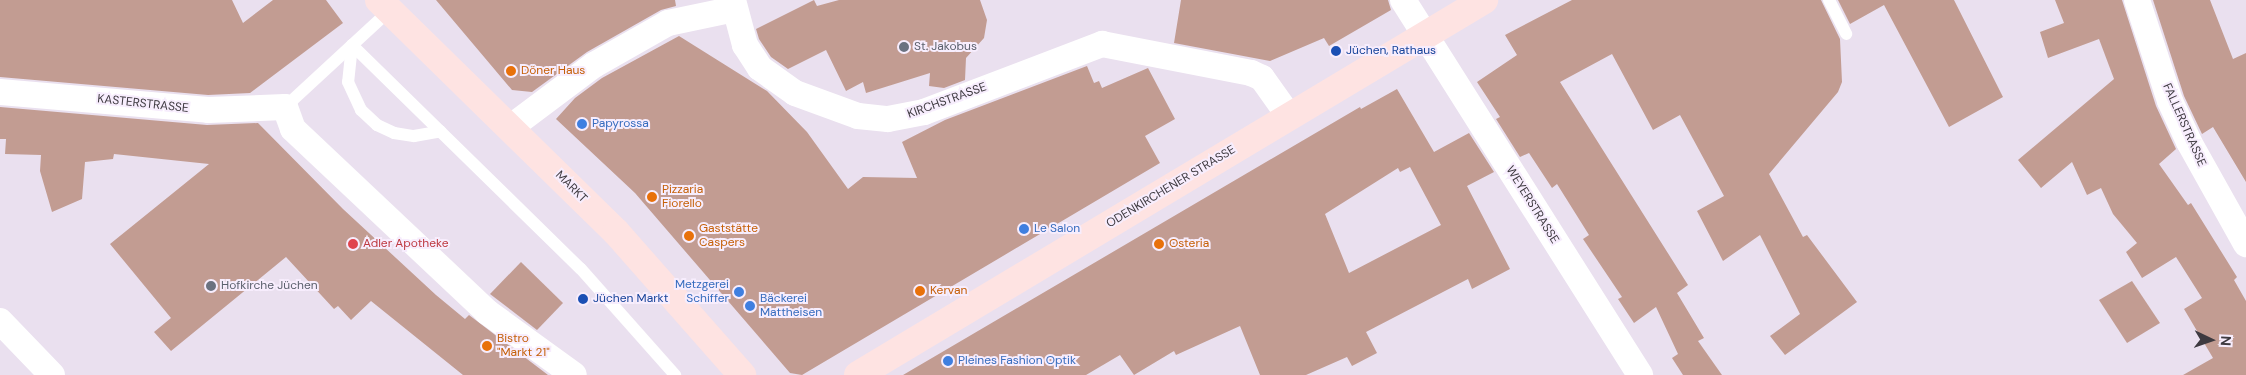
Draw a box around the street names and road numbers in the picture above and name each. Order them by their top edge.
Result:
street label: KIRCHSTRASSE [906,80,988,122]
street label: FALLERSTRASSE [2159,81,2209,169]
street label: KASTERSTRASSE [97,92,189,116]
street label: ODENKIRCHENER STRASSE [1104,143,1238,231]
street label: WEYERSTRASSE [1502,164,1562,246]
street label: MARKT [552,168,590,206]

